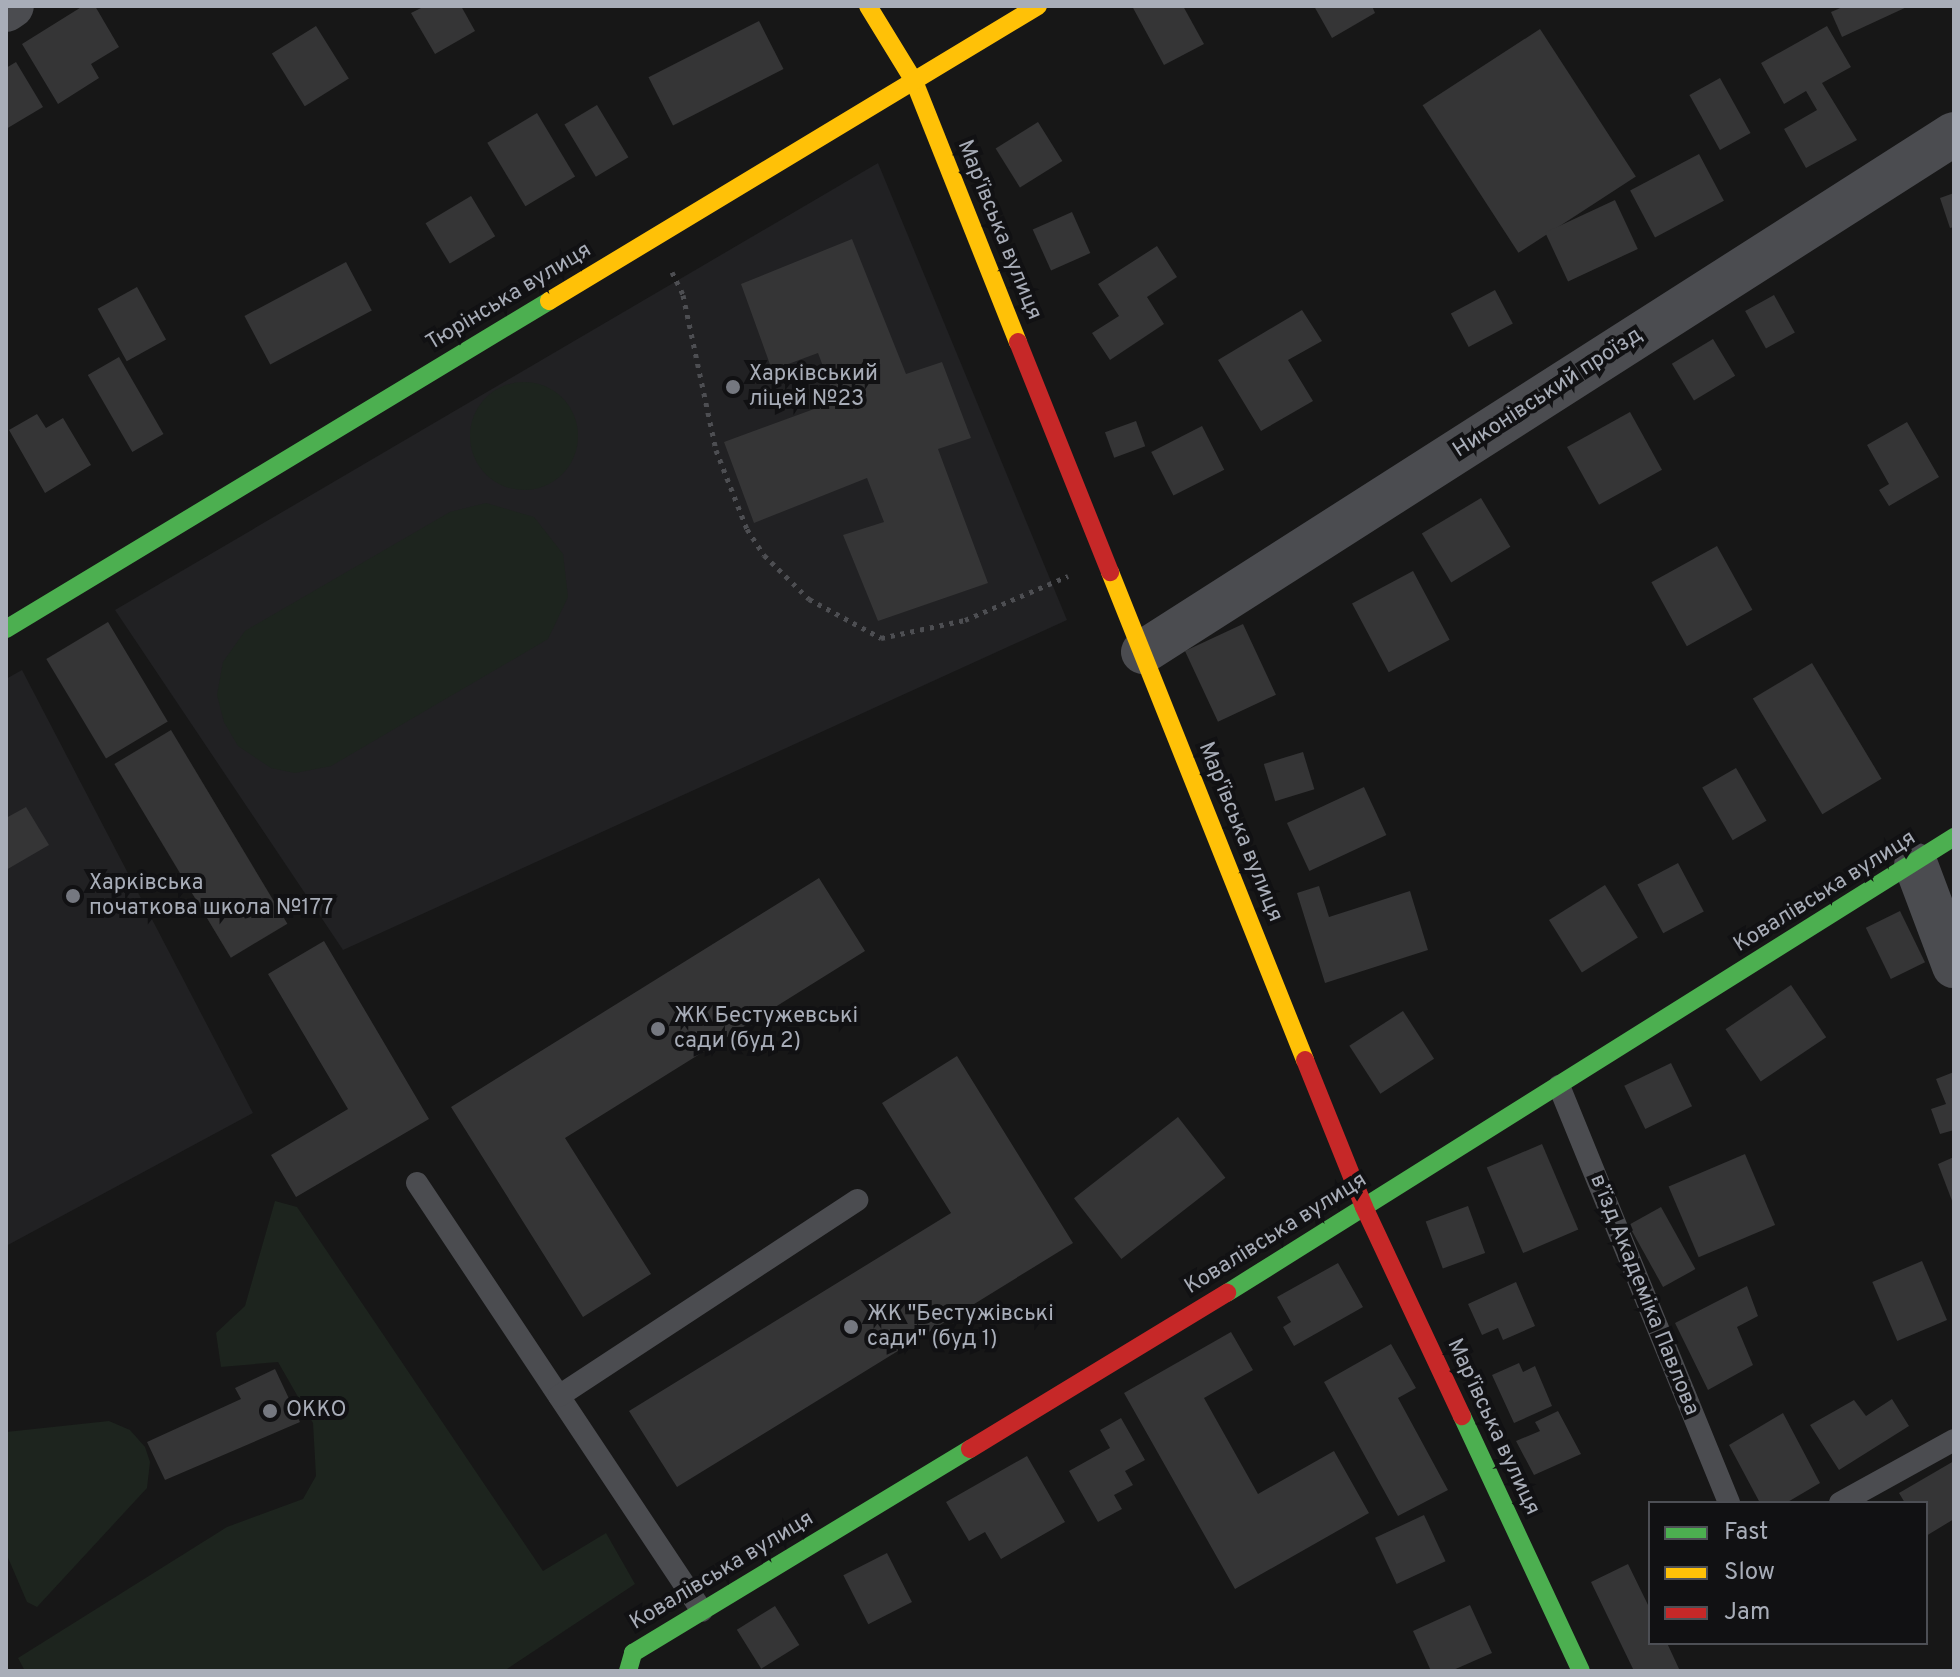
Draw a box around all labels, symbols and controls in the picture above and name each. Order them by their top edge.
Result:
street label: Мар'ївська вулиця [951,136,1047,324]
street label: Тюрінська вулиця [422,237,596,357]
street label: Никонівський проїзд [1448,322,1648,464]
place label: Харківський ліцей №23 [749,361,878,412]
marker: Харківський ліцей №23 [724,378,742,396]
street label: Мар'ївська вулиця [1192,738,1288,926]
street label: Ковалівська вулиця [1729,825,1921,959]
place label: Харківська початкова школа №177 [89,870,333,922]
marker: Харківська початкова школа №177 [64,887,82,905]
place label: ЖК Бестужевські сади (буд 2) [674,1003,858,1054]
marker: ЖК Бестужевські сади (буд 2) [649,1020,667,1038]
street label: Ковалівська вулиця [1180,1167,1372,1301]
street label: в’їзд Академіка Павлова [1583,1170,1705,1420]
place label: ЖК "Бестужівські сади" (буд 1) [867,1301,1054,1352]
marker: ЖК "Бестужівські сади" (буд 1) [842,1318,860,1336]
street label: Мар'ївська вулиця [1441,1335,1545,1519]
place label: ОККО [286,1398,347,1424]
marker: ОККО [261,1402,279,1420]
legend [1648,1501,1928,1645]
street label: Ковалівська вулиця [625,1506,819,1636]
text: Fast [1724,1518,1768,1548]
text: Slow [1724,1558,1775,1588]
text: Jam [1724,1598,1770,1628]

